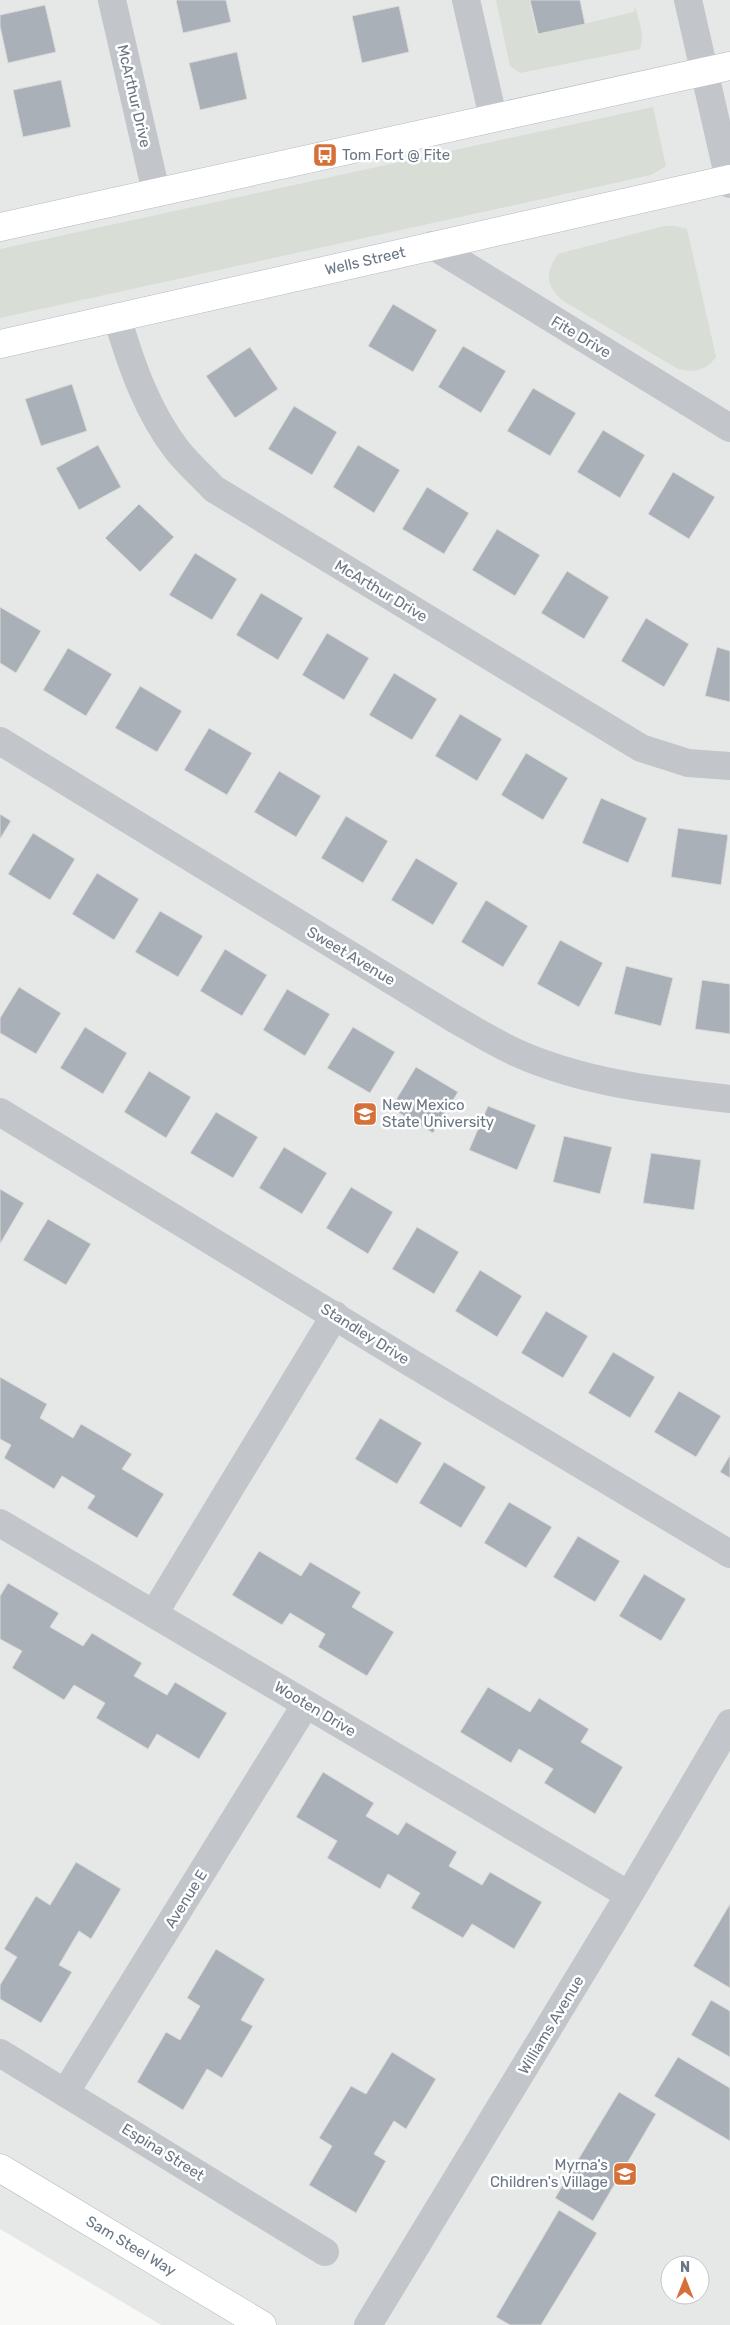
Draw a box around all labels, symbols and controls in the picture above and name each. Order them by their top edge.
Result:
street label: McArthur Drive [113,43,155,149]
bus stop icon: Tom Fort @ Fite [312,142,338,168]
place label: Tom Fort @ Fite [342,146,450,164]
street label: Wells Street [323,243,407,279]
street label: Fite Drive [548,312,614,362]
street label: McArthur Drive [331,556,431,626]
street label: Sweet Avenue [304,923,398,989]
place label: New Mexico State University [382,1096,494,1131]
school or university icon: New Mexico State University [352,1101,378,1127]
street label: Standley Drive [317,1300,413,1368]
street label: Wooten Drive [271,1678,359,1740]
street label: Avenue E [161,1867,211,1931]
street label: Williams Avenue [515,1973,587,2077]
street label: Espina Street [118,2120,208,2185]
place label: Myrna's Children's Village [490,2156,608,2191]
school or university icon: Myrna's Children's Village [612,2161,638,2187]
street label: Sam Steel Way [83,2212,179,2280]
north arrow [660,2255,710,2305]
text: N [680,2259,690,2276]

